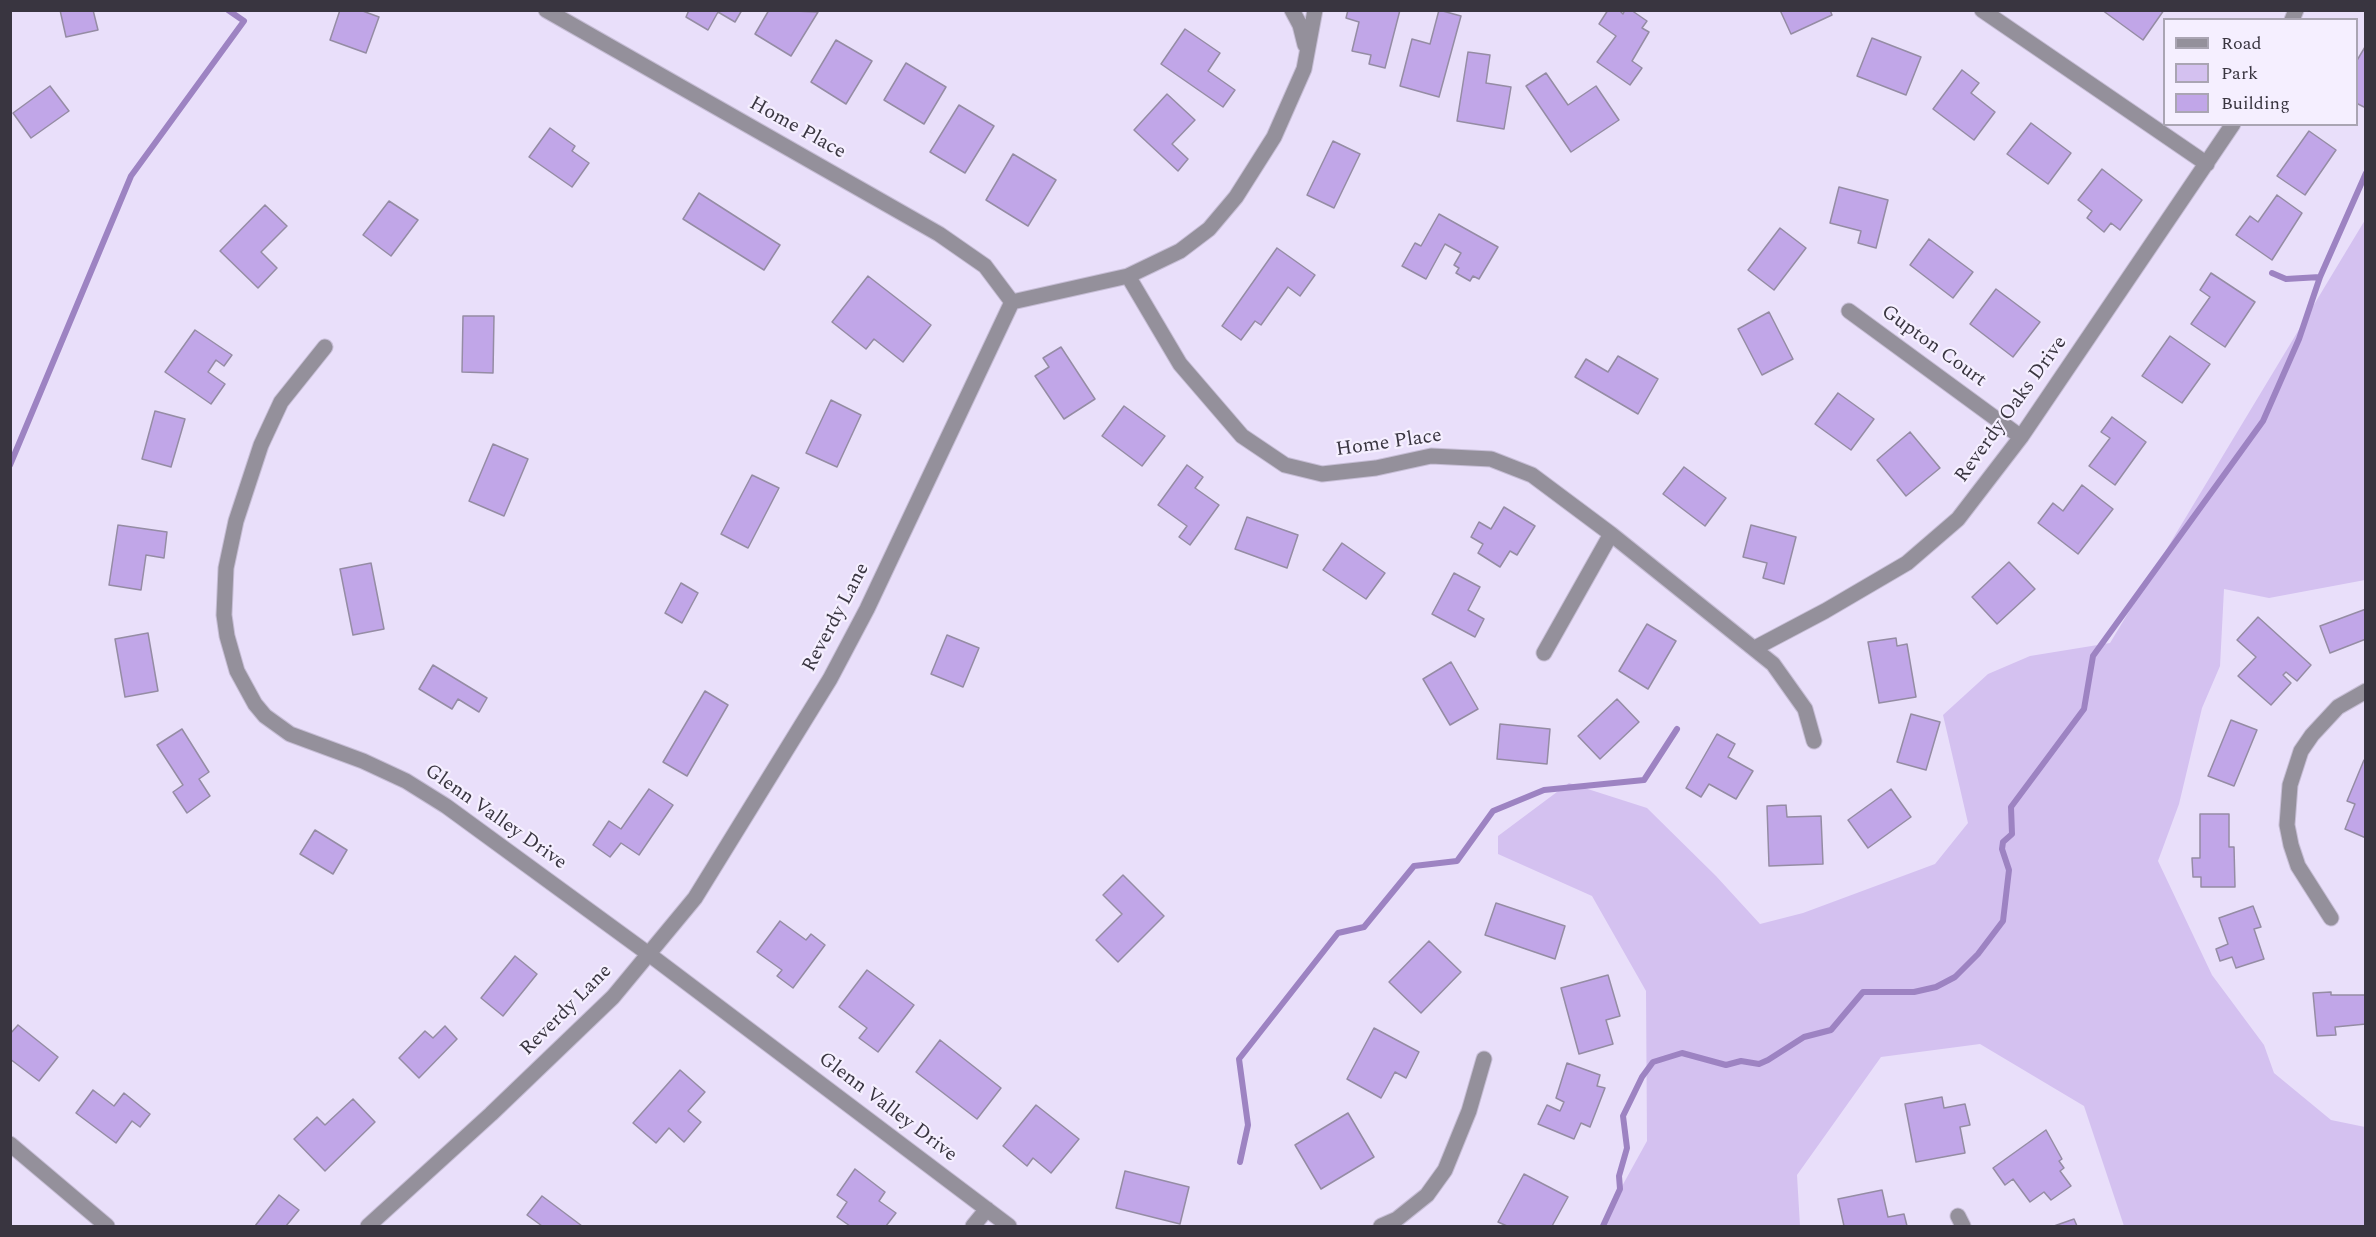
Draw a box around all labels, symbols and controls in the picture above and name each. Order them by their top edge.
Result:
legend [2163,18,2358,126]
text: Road [2221,30,2262,57]
text: Park [2221,60,2258,87]
text: Building [2221,90,2290,117]
street label: Home Place [745,93,849,165]
street label: Gupton Court [1876,301,1990,393]
street label: Reverdy Oaks Drive [1951,332,2073,488]
street label: Home Place [1335,425,1443,463]
street label: Reverdy Lane [798,560,876,676]
street label: Glenn Valley Drive [419,760,571,876]
street label: Reverdy Lane [516,960,618,1062]
street label: Glenn Valley Drive [813,1048,961,1168]

